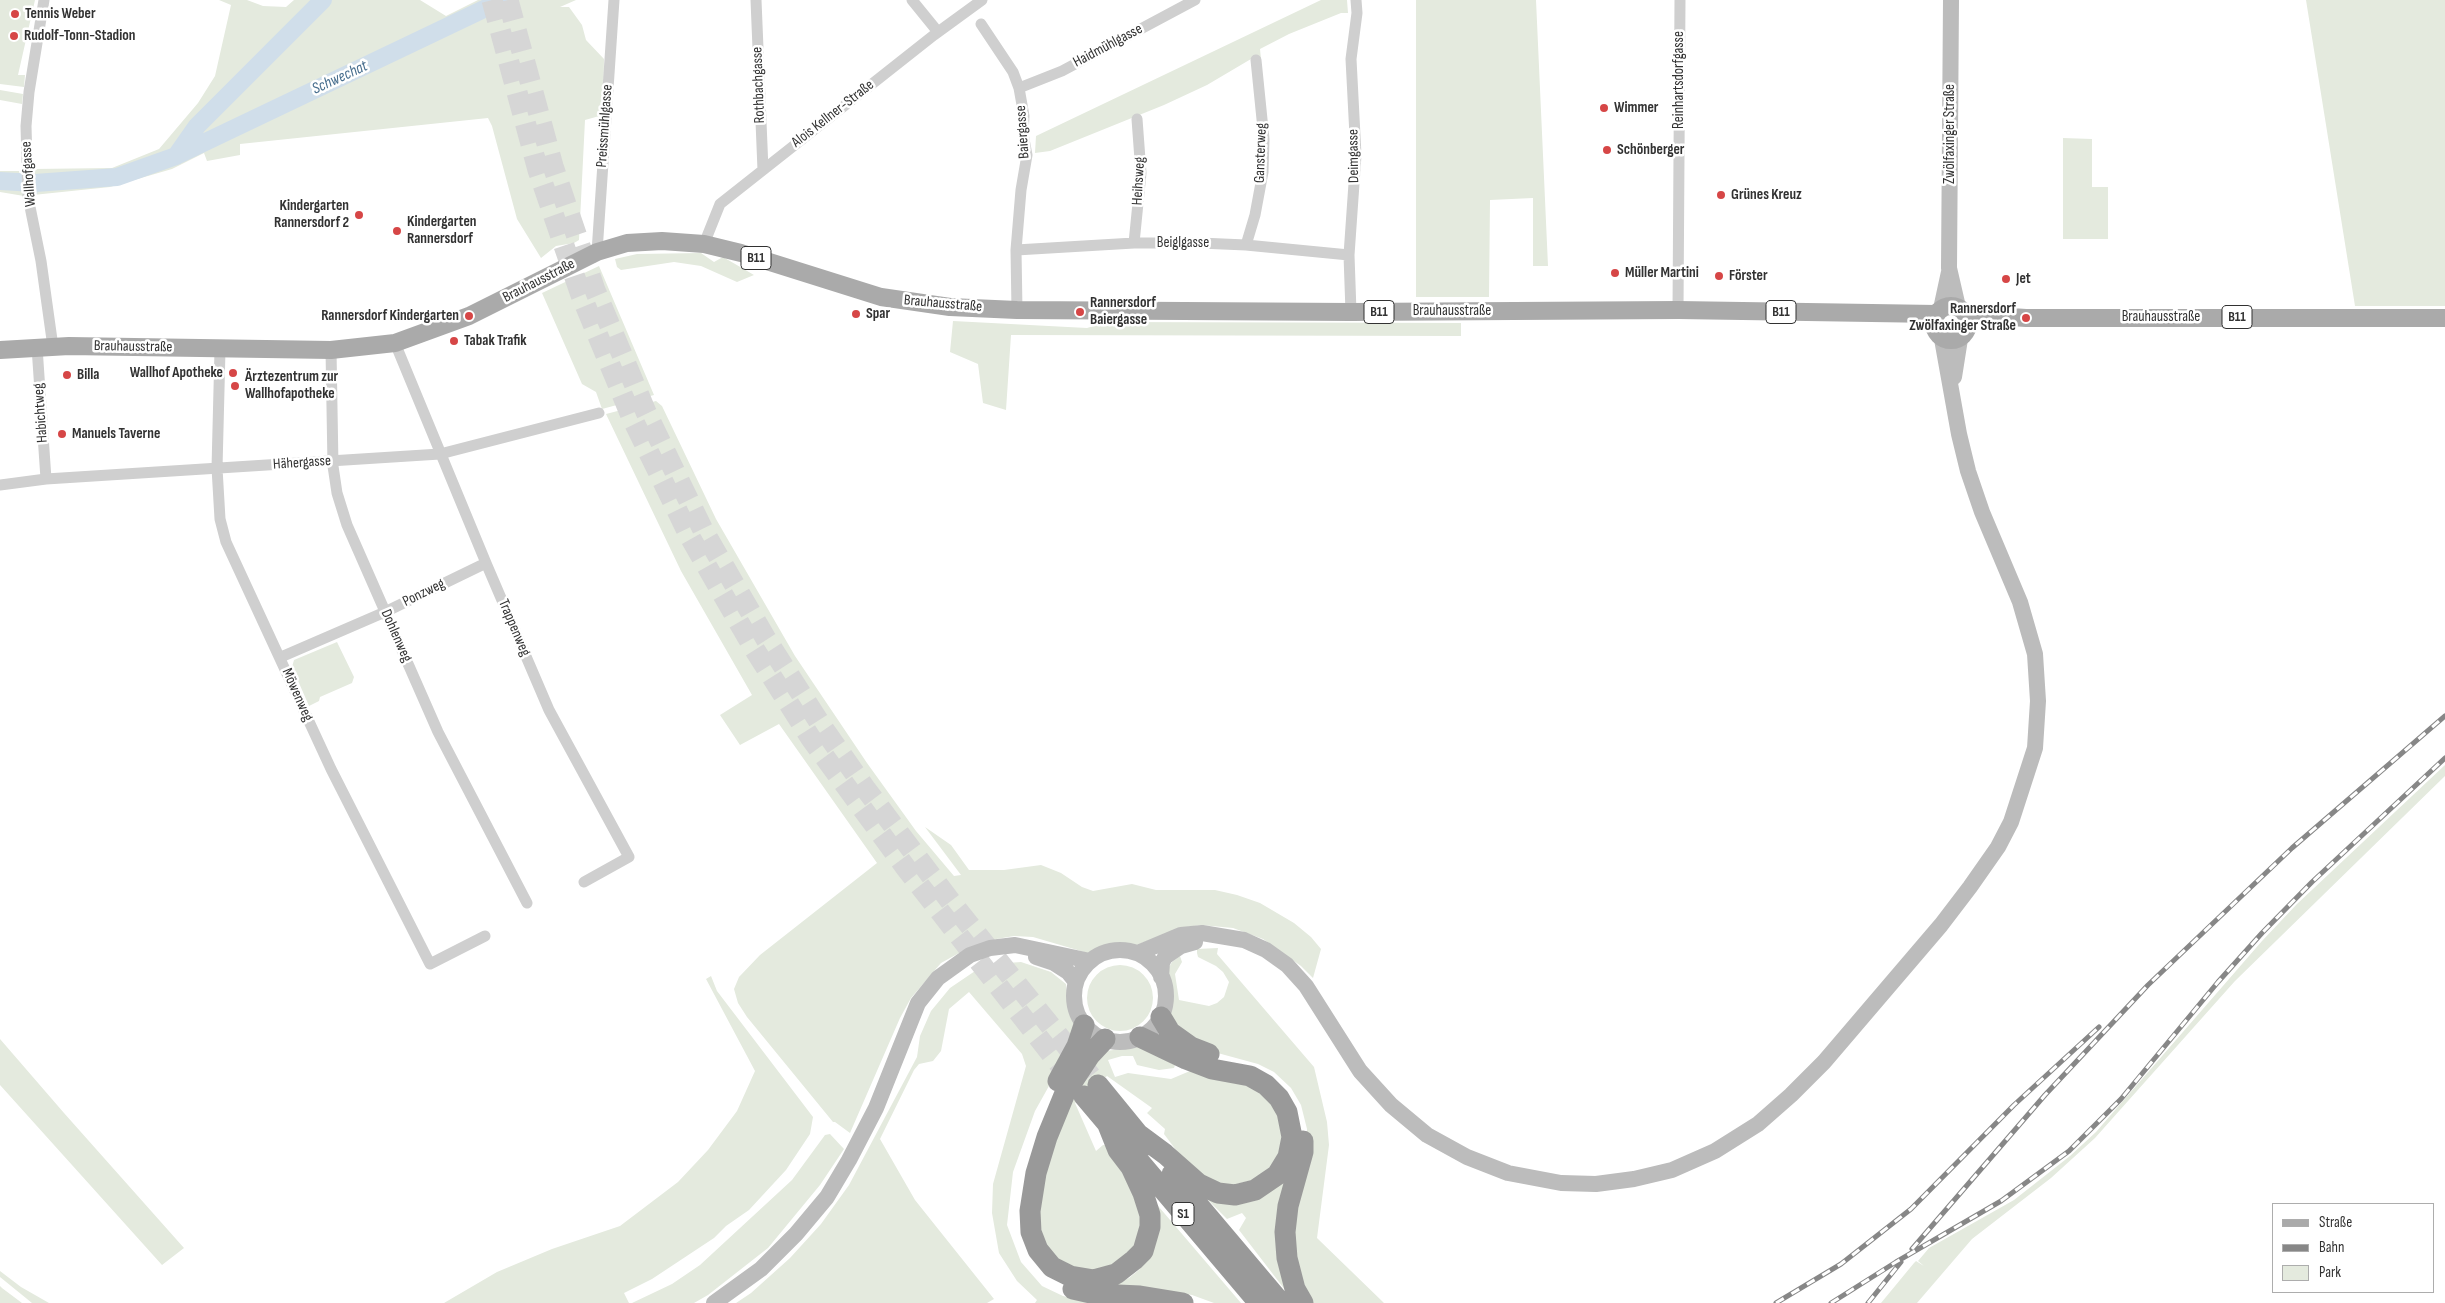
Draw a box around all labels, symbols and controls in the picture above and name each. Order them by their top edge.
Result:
place label: Tennis Weber [25,5,96,23]
marker: Tennis Weber [9,8,21,20]
street label: Haidmühlgasse [1070,20,1146,72]
place label: Rudolf-Tonn-Stadion [24,27,135,45]
marker: Rudolf-Tonn-Stadion [8,30,20,42]
street label: Reinhartsdorfgasse [1670,31,1688,129]
street label: Rothbachgasse [749,46,769,124]
water label: Schwechat [309,57,371,99]
street label: Alois Kellner-Straße [788,76,878,152]
street label: Preissmühlgasse [593,84,617,168]
street label: Zwölfaxinger Straße [1941,84,1959,184]
place label: Wimmer [1614,99,1658,117]
marker: Wimmer [1598,102,1610,114]
street label: Baiergasse [1012,105,1034,159]
street label: Gansterweg [1251,123,1271,183]
street label: Deimgasse [1345,129,1363,183]
street label: Wallhofgasse [18,141,40,207]
place label: Schönberger [1617,141,1684,159]
marker: Schönberger [1601,144,1613,156]
street label: Heihsweg [1129,156,1149,206]
place label: Grünes Kreuz [1731,186,1802,204]
marker: Grünes Kreuz [1715,189,1727,201]
place label: Kindergarten Rannersdorf 2 [274,197,349,232]
marker: Kindergarten Rannersdorf 2 [353,209,365,221]
place label: Kindergarten Rannersdorf [407,213,476,248]
marker: Kindergarten Rannersdorf [391,225,403,237]
street label: Beiglgasse [1157,234,1209,252]
road number: B11 [741,247,771,270]
street label: Brauhausstraße [500,255,578,307]
place label: Müller Martini [1625,264,1699,282]
marker: Müller Martini [1609,267,1621,279]
place label: Förster [1729,267,1768,285]
marker: Förster [1713,270,1725,282]
place label: Jet [2016,270,2031,288]
marker: Jet [2000,273,2012,285]
street label: Brauhausstraße [903,292,983,316]
place label: Rannersdorf Baiergasse [1090,294,1156,329]
road number: B11 [1364,300,1394,324]
road number: B11 [1766,300,1796,324]
place label: Rannersdorf Zwölfaxinger Straße [1909,300,2016,335]
street label: Brauhausstraße [1413,302,1491,320]
place label: Spar [866,305,890,323]
marker: Rannersdorf Baiergasse [1074,306,1086,318]
road number: B11 [2222,306,2252,328]
place label: Rannersdorf Kindergarten [321,307,459,325]
marker: Spar [850,308,862,320]
street label: Brauhausstraße [2122,308,2200,326]
marker: Rannersdorf Kindergarten [463,310,475,322]
marker: Rannersdorf Zwölfaxinger Straße [2020,312,2032,324]
place label: Tabak Trafik [464,332,527,350]
marker: Tabak Trafik [448,335,460,347]
street label: Brauhausstraße [94,337,172,357]
place label: Wallhof Apotheke [130,364,223,382]
place label: Billa [77,366,99,384]
marker: Wallhof Apotheke [227,367,239,379]
place label: Ärztezentrum zur Wallhofapotheke [245,368,338,403]
marker: Billa [61,369,73,381]
marker: Ärztezentrum zur Wallhofapotheke [229,380,241,392]
street label: Habichtweg [30,382,52,444]
place label: Manuels Taverne [72,425,160,443]
marker: Manuels Taverne [56,428,68,440]
street label: Hähergasse [272,452,332,474]
street label: Ponzweg [400,575,448,611]
street label: Trappenweg [494,597,534,659]
street label: Dohlenweg [376,607,416,665]
street label: Möwenweg [277,666,317,724]
road number: S1 [1172,1202,1194,1226]
legend [2272,1203,2435,1293]
text: Straße [2319,1213,2352,1232]
text: Bahn [2319,1238,2344,1257]
text: Park [2319,1263,2341,1282]

